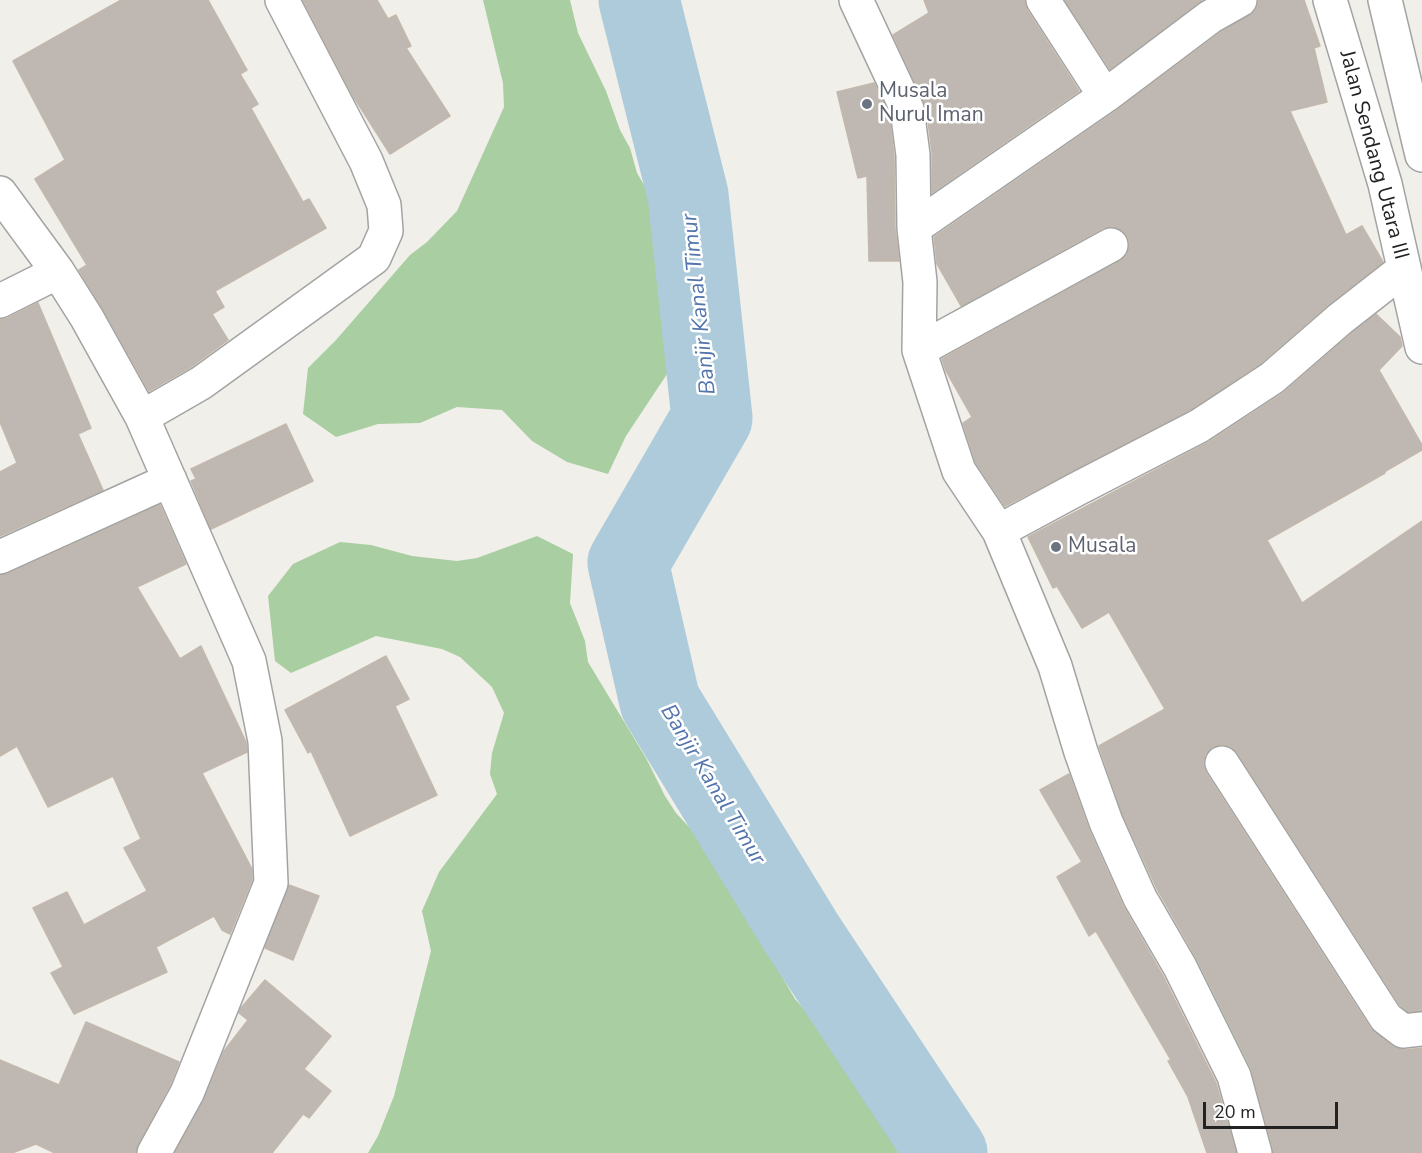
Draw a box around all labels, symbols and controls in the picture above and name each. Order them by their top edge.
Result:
street label: Jalan Sendang Utara III [1333,48,1413,262]
place label: Musala Nurul Iman [879,79,984,129]
marker: Musala Nurul Iman [860,97,874,111]
water label: Banjir Kanal Timur [677,212,723,396]
place label: Musala [1068,534,1136,560]
marker: Musala [1049,540,1063,554]
water label: Banjir Kanal Timur [654,700,770,870]
scale bar [1206,1090,1341,1128]
text: 20 m [1214,1100,1256,1124]

